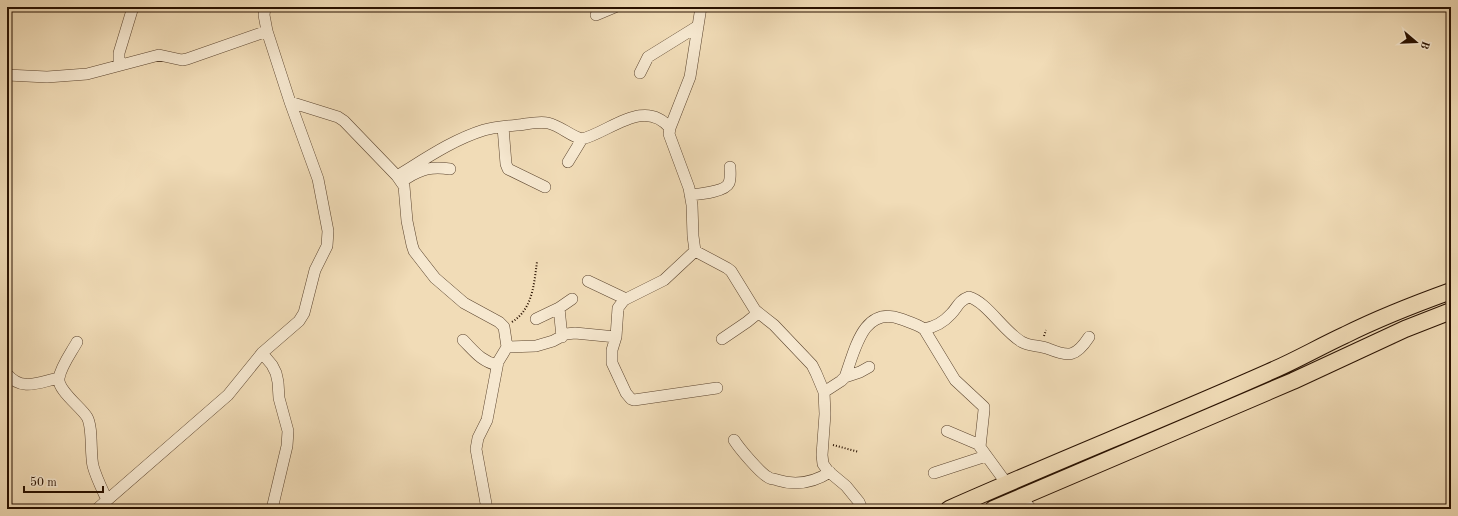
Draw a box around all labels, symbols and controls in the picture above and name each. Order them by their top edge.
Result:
north arrow [1396,22,1436,62]
text: B [1418,39,1431,50]
scale bar [24,468,103,494]
text: 50 m [30,476,57,489]

